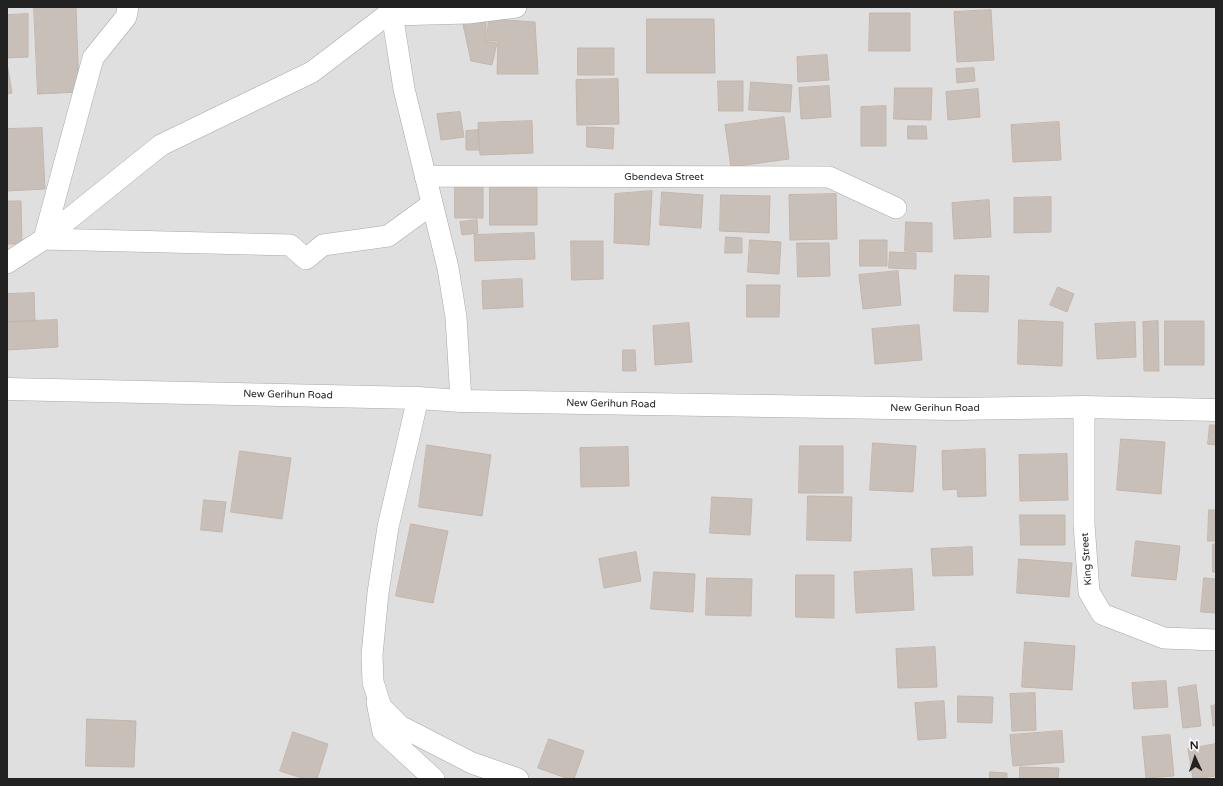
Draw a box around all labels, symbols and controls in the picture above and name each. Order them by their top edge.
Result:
street label: Gbendeva Street [624,171,704,183]
street label: New Gerihun Road [243,388,333,402]
street label: New Gerihun Road [566,397,656,411]
street label: New Gerihun Road [890,402,980,414]
street label: King Street [1079,532,1095,586]
north arrow [1175,738,1215,778]
text: N [1190,739,1199,752]

